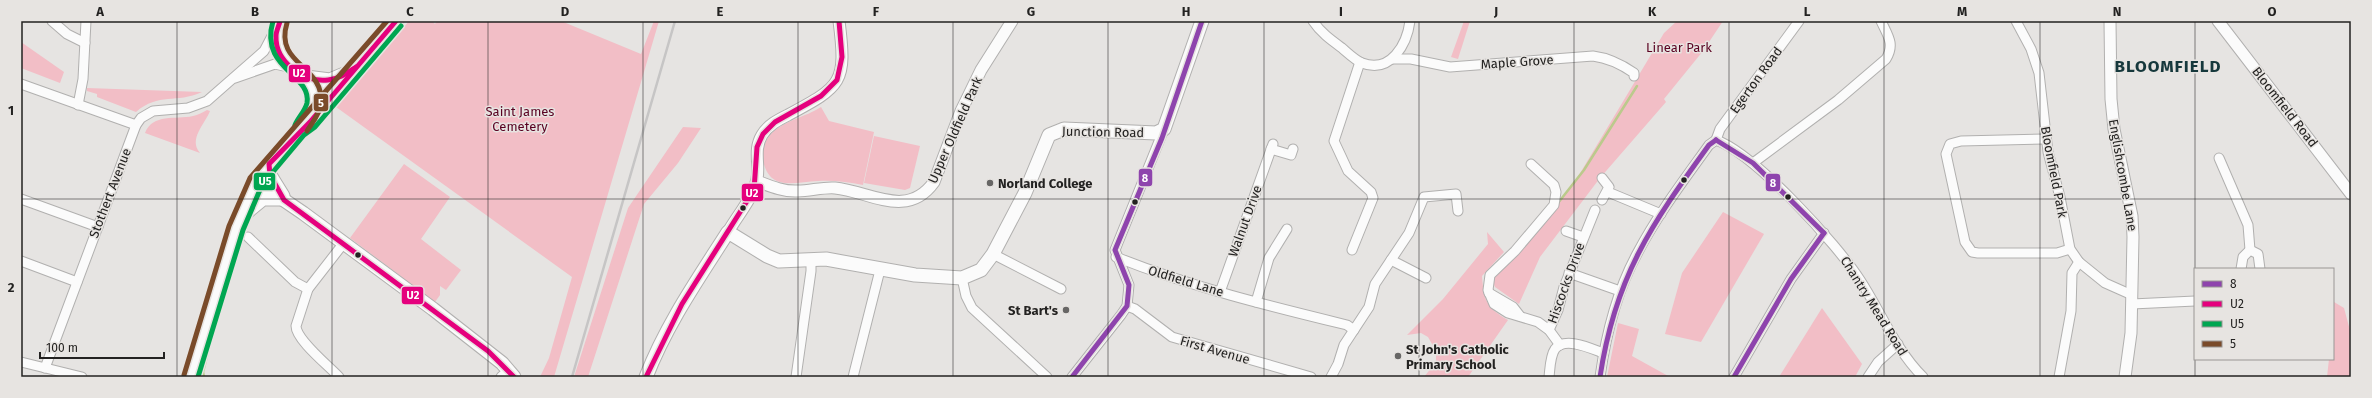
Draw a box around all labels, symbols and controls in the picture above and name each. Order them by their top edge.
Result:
text: A [95,4,104,19]
text: B [251,4,259,19]
text: C [406,4,414,19]
text: D [561,4,570,19]
text: E [717,4,724,19]
text: F [873,4,880,19]
text: G [1027,4,1035,19]
text: H [1182,4,1190,19]
text: I [1339,4,1343,19]
text: J [1493,4,1498,19]
text: K [1648,4,1657,19]
text: L [1804,4,1811,19]
text: M [1957,4,1967,19]
text: N [2113,4,2121,19]
text: O [2268,4,2277,19]
park label: Linear Park [1646,40,1712,55]
street label: Egerton Road [1727,44,1785,116]
street label: Maple Grove [1480,52,1554,72]
district label: BLOOMFIELD [2114,56,2222,77]
line badge: U2 [288,64,311,83]
street label: Bloomfield Road [2249,64,2321,150]
text: U2 [293,67,306,80]
street label: Upper Oldfield Park [925,74,985,186]
line badge: 5 [313,93,329,112]
text: 5 [318,97,324,110]
text: 1 [8,103,14,118]
park label: Saint James Cemetery [486,104,554,134]
street label: Englishcombe Lane [2106,118,2140,232]
street label: Junction Road [1062,124,1144,140]
street label: Bloomfield Park [2038,125,2070,219]
street label: Stothert Avenue [86,146,134,240]
line badge: 8 [1138,168,1153,187]
line badge: U5 [253,172,276,191]
text: 8 [1142,172,1149,185]
line badge: 8 [1765,173,1781,192]
text: U5 [258,175,272,188]
unlabelled marker [1679,175,1689,185]
place label: Norland College [998,176,1092,191]
text: 8 [1770,177,1777,190]
marker: Norland College [985,178,995,188]
line badge: U2 [741,183,764,202]
street label: Walnut Drive [1225,183,1265,259]
text: U2 [746,187,759,200]
unlabelled marker [1783,192,1793,202]
unlabelled marker [1130,197,1140,207]
unlabelled marker [738,203,748,213]
street label: Hiscocks Drive [1544,241,1588,325]
unlabelled marker [353,250,363,260]
street label: Chantry Mead Road [1837,254,1911,358]
street label: Oldfield Lane [1146,262,1226,300]
legend [2194,268,2334,360]
text: 8 [2230,277,2237,291]
text: 2 [8,280,15,295]
line badge: U2 [401,286,424,305]
text: U2 [407,289,420,302]
text: U2 [2230,297,2244,311]
place label: St Bart's [1008,303,1059,318]
marker: St Bart's [1061,305,1071,315]
text: U5 [2230,317,2244,331]
street label: First Avenue [1178,333,1252,367]
scale bar [40,334,164,360]
text: 5 [2230,337,2236,351]
text: 100 m [46,341,78,355]
place label: St John's Catholic Primary School [1406,342,1510,372]
marker: St John's Catholic Primary School [1393,351,1403,361]

